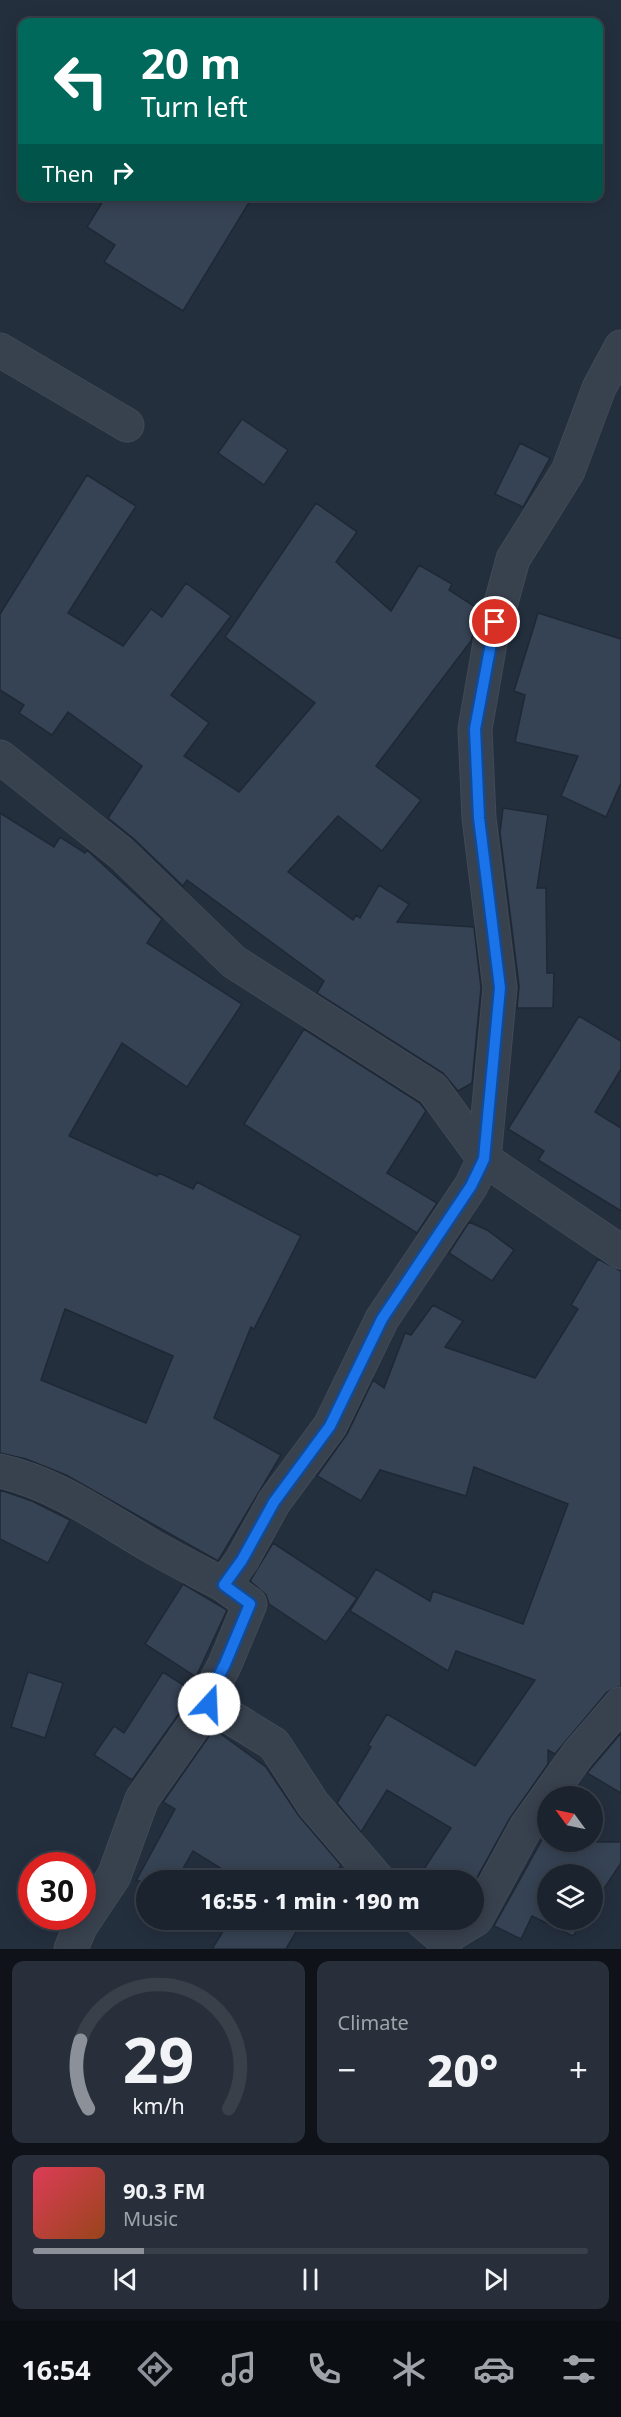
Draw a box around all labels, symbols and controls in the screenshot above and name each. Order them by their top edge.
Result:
text: 20 m [141,34,241,91]
icon: left [42,42,120,120]
text: Turn left [141,88,247,125]
icon: right [106,156,139,189]
text: Then [42,158,94,188]
pin [469,596,520,647]
icon: arrive [478,605,511,638]
position arrow [177,1672,241,1736]
north arrow [537,1786,603,1852]
map controls [537,1786,603,1930]
speed limit sign: 30 [18,1852,96,1930]
button: layers [537,1864,603,1930]
text: 16:55 · 1 min · 190 m [200,1885,420,1915]
text: Climate [338,2009,409,2036]
text: 29 [123,2016,194,2101]
text: 20° [427,2039,498,2100]
text: − [338,2047,356,2092]
text: + [569,2047,588,2092]
text: km/h [132,2091,185,2120]
text: 90.3 FM [123,2175,205,2205]
text: Music [123,2205,178,2232]
icon: previous [109,2263,142,2296]
icon: pause [294,2263,327,2296]
icon: next [479,2263,512,2296]
icon: directions [134,2348,176,2390]
icon: music [218,2348,260,2390]
icon: phone [303,2348,345,2390]
icon: climate [388,2348,430,2390]
icon: car [473,2348,515,2390]
icon: filters [558,2348,600,2390]
text: 16:54 [21,2351,91,2388]

